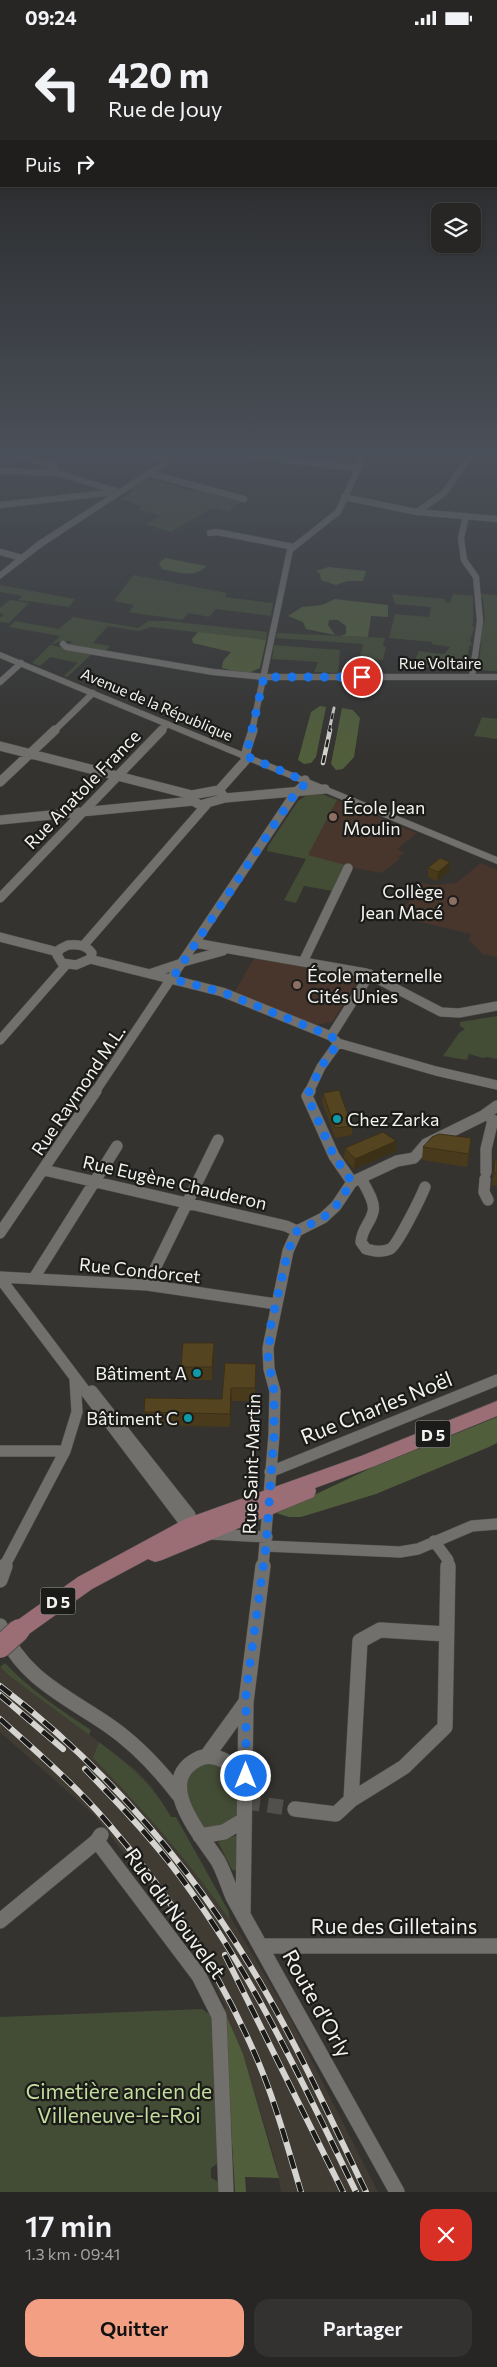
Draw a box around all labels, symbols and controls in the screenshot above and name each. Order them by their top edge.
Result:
text: 09:24 [25,6,77,29]
text: 420 m [108,52,209,95]
icon: left [25,55,90,120]
text: Rue de Jouy [108,95,222,122]
icon: right [71,150,99,178]
text: Puis [25,153,61,176]
map controls [431,203,481,253]
button: layers [431,203,481,253]
street label: Rue Voltaire [399,654,481,672]
pin [341,656,383,698]
icon: arrive [348,663,376,691]
street label: Avenue de la République [78,664,236,744]
street label: Rue Anatole France [19,725,145,853]
place label: École Jean Moulin [343,796,425,839]
marker: École Jean Moulin [327,811,339,823]
place label: Collège Jean Macé [360,880,443,923]
marker: Collège Jean Macé [447,895,459,907]
place label: École maternelle Cités Unies [307,964,442,1007]
marker: École maternelle Cités Unies [291,979,303,991]
street label: Rue Raymond M.L. [26,1021,130,1159]
place label: Chez Zarka [347,1108,439,1130]
marker: Chez Zarka [331,1113,343,1125]
street label: Rue Eugène Chauderon [81,1150,269,1214]
street label: Rue Condorcet [78,1253,202,1287]
place label: Bâtiment A [95,1362,187,1384]
street label: Rue Charles Noël [297,1365,455,1449]
marker: Bâtiment A [191,1367,203,1379]
street label: Rue Saint-Martin [238,1393,264,1535]
place label: Bâtiment C [86,1407,178,1429]
marker: Bâtiment C [182,1412,194,1424]
road number: D 5 [416,1421,450,1447]
road number: D 5 [40,1587,76,1615]
position arrow [219,1749,271,1801]
street label: Rue du Nouvelet [120,1843,232,1983]
street label: Rue des Gilletains [311,1913,477,1938]
street label: Route d'Orly [278,1945,358,2061]
park label: Cimetière ancien de Villeneuve-le-Roi [26,2078,212,2127]
text: 17 min [25,2206,112,2243]
button: close [420,2209,472,2261]
text: 1.3 km · 09:41 [25,2244,120,2263]
button: Quitter [25,2299,244,2357]
button: Partager [254,2299,472,2357]

